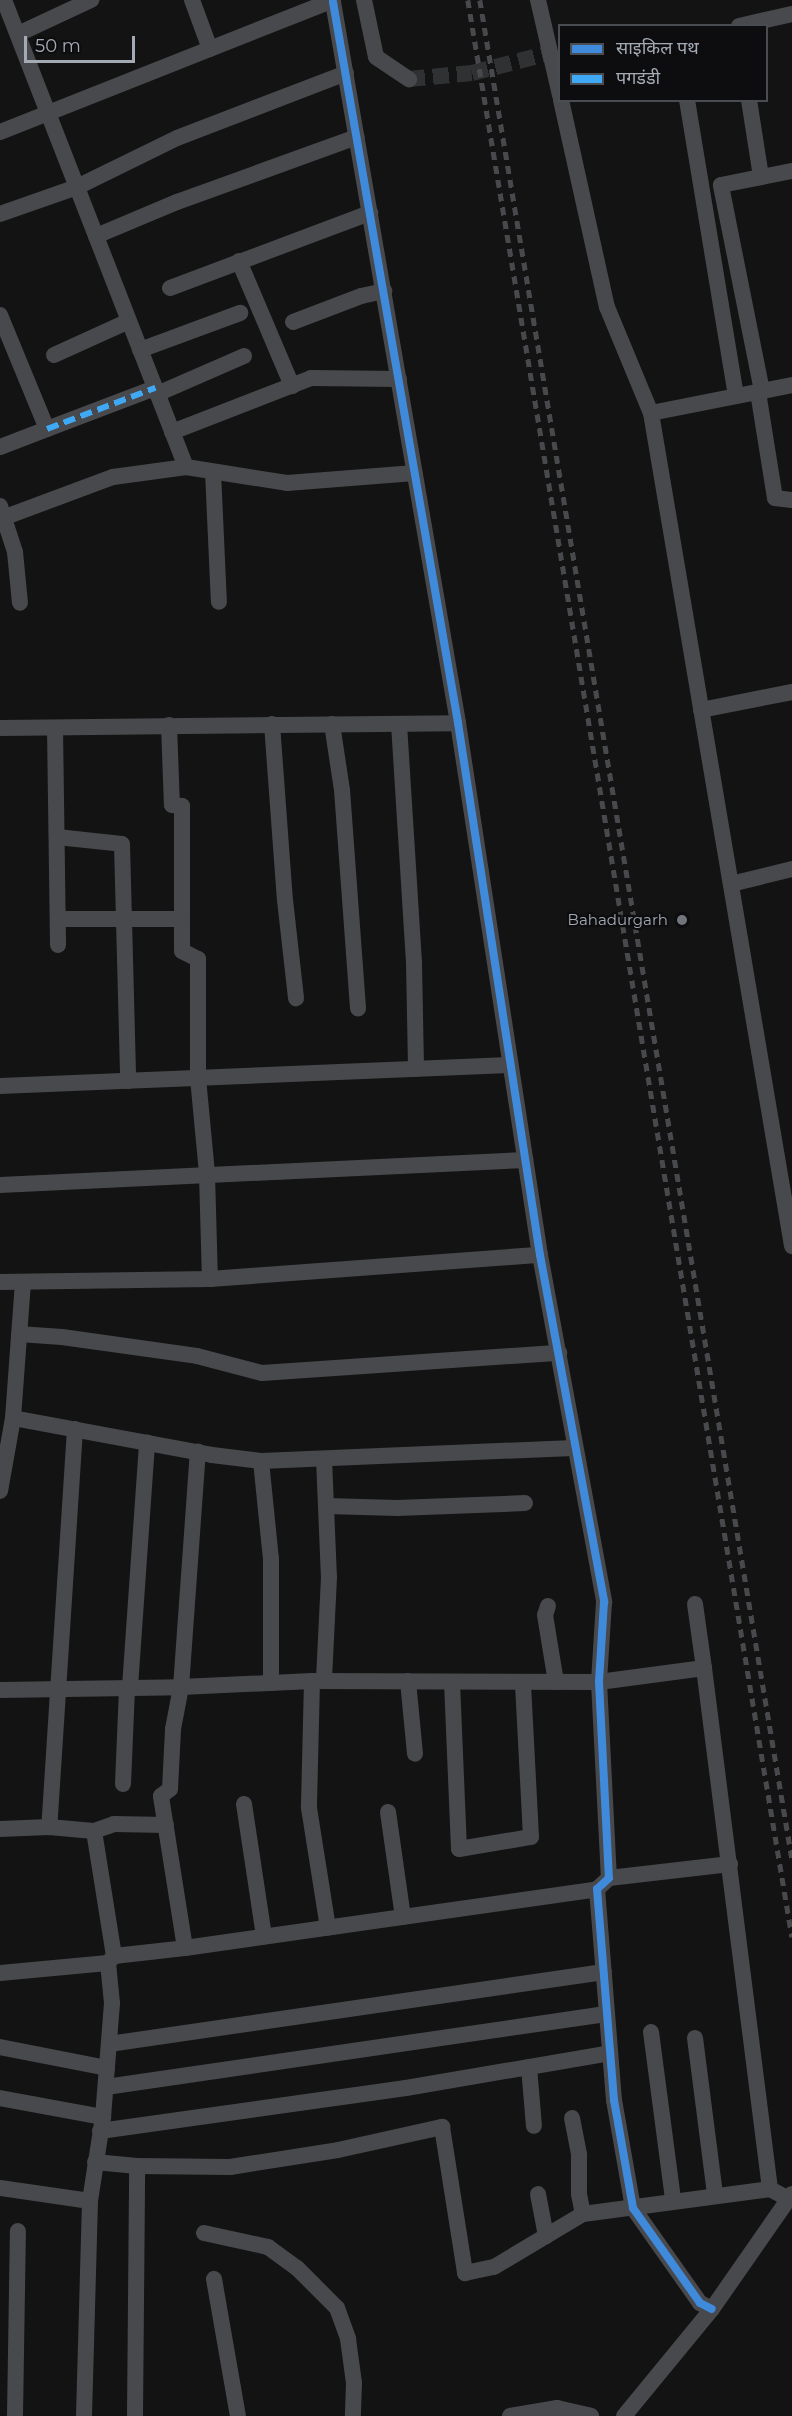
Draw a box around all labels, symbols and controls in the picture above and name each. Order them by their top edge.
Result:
scale bar [27,24,138,62]
legend [558,24,768,102]
text: 50 m [35,35,81,57]
text: साइकिल पथ [616,37,699,59]
text: पगडंडी [616,67,660,89]
place label: Bahadurgarh [568,911,668,929]
marker: Bahadurgarh [673,911,691,929]

